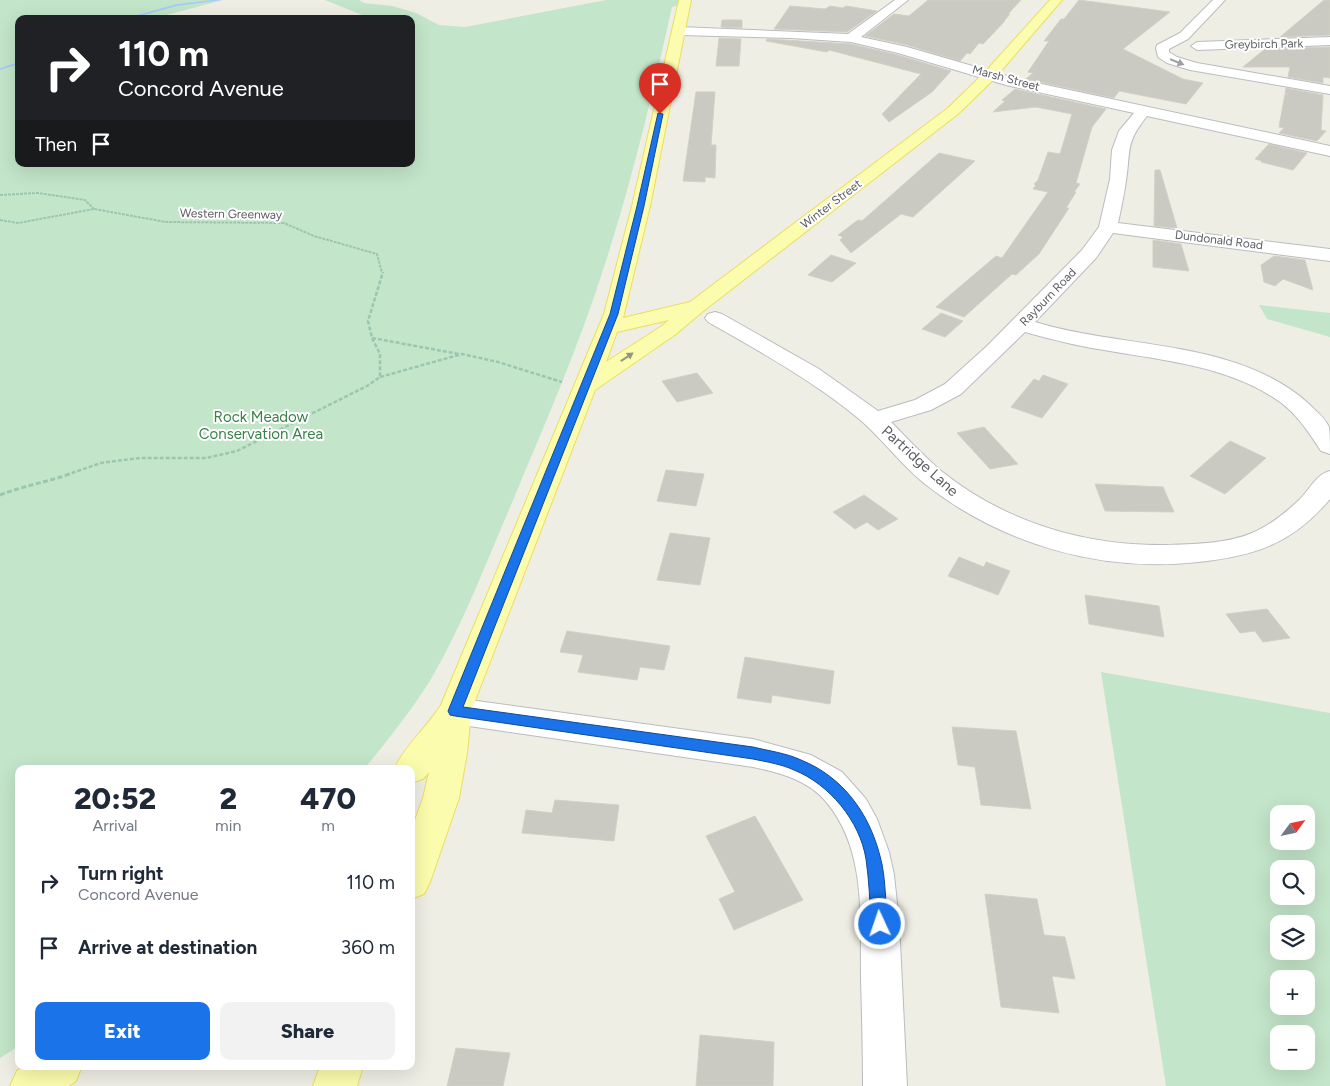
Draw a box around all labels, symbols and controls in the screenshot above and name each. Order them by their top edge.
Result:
text: 110 m [118,33,209,75]
icon: right [35,35,100,100]
street label: Greybirch Park [1225,36,1304,52]
one-way arrow [1170,59,1185,66]
street label: Marsh Street [971,62,1042,94]
pin [639,63,681,114]
icon: arrive [646,70,674,98]
text: Concord Avenue [118,75,284,102]
icon: arrive [87,130,115,158]
text: Then [35,133,77,156]
street label: Winter Street [798,176,865,231]
street label: Western Greenway [180,206,283,222]
street label: Dundonald Road [1174,228,1264,252]
street label: Rayburn Road [1017,265,1079,329]
one-way arrow [621,353,634,362]
park label: Rock Meadow Conservation Area [199,408,323,443]
street label: Partridge Lane [878,422,962,500]
text: 20:52 [74,780,156,817]
text: 2 [219,780,237,817]
text: 470 [300,780,356,817]
north arrow [1270,805,1315,850]
map controls [1270,805,1315,1070]
text: Arrival [92,816,138,835]
text: min [215,816,241,835]
text: m [321,816,335,835]
button: search [1270,860,1315,905]
text: Turn right [78,862,164,885]
icon: right [35,869,63,897]
text: 110 m [346,871,395,894]
text: Concord Avenue [78,885,199,904]
position arrow [853,897,905,949]
button: layers [1270,915,1315,960]
icon: arrive [35,934,63,962]
text: Arrive at destination [78,936,257,959]
text: 360 m [341,936,395,959]
button: + [1270,970,1315,1015]
button: Exit [35,1002,210,1060]
button: Share [220,1002,395,1060]
button: − [1270,1025,1315,1070]

